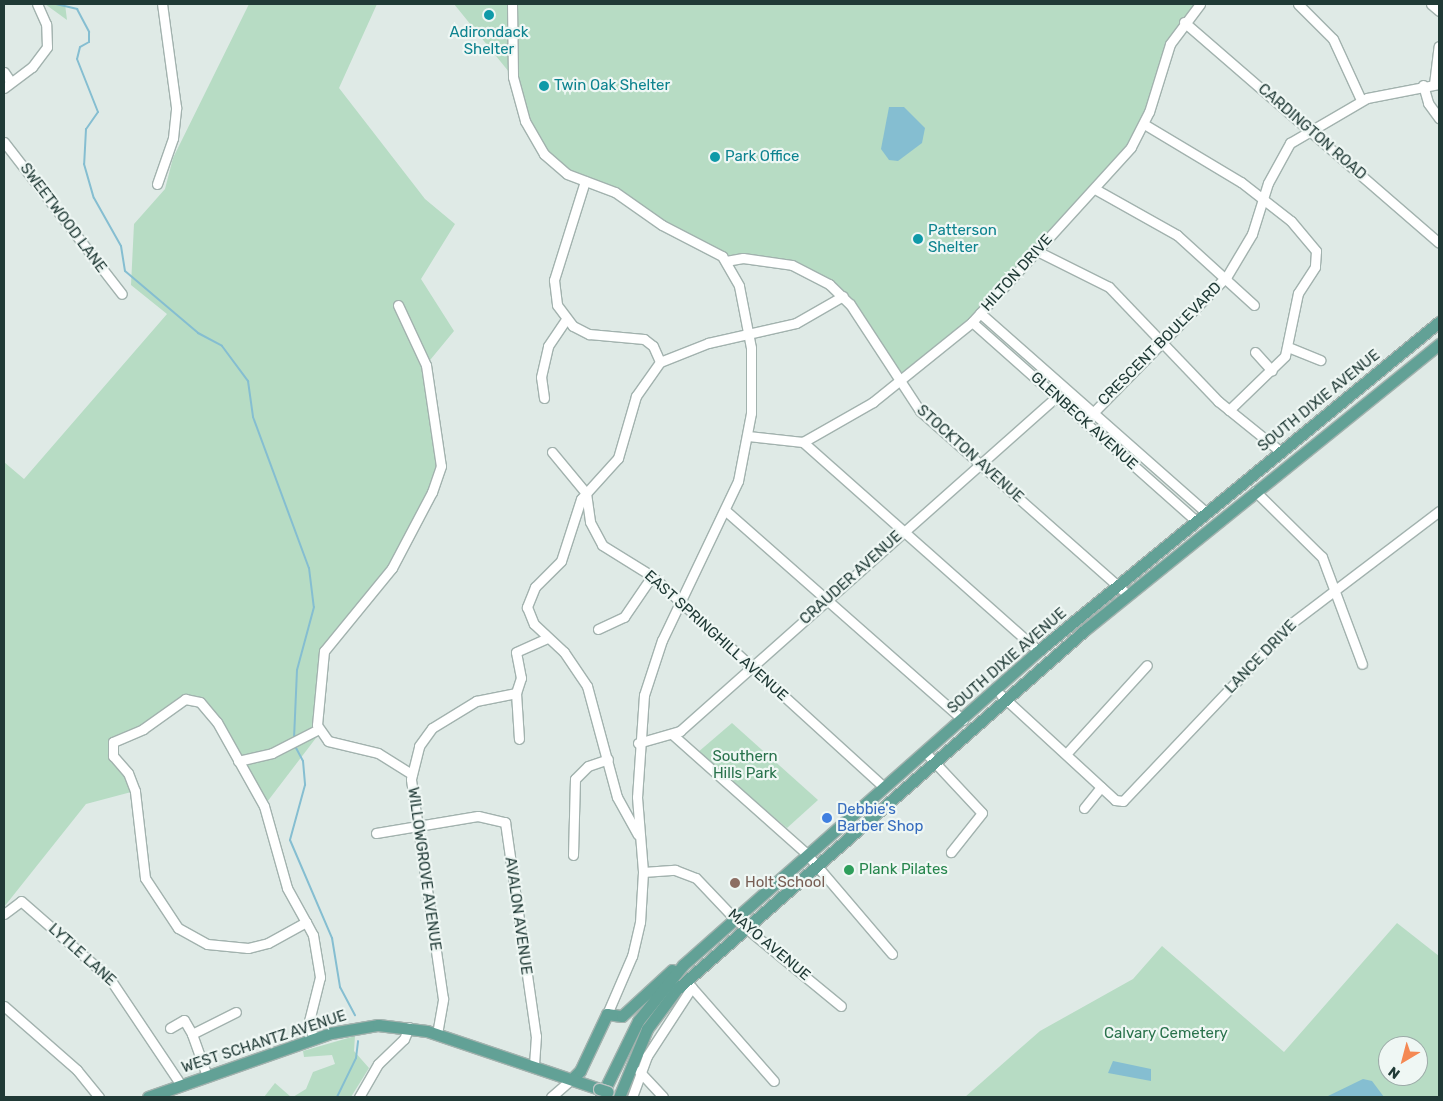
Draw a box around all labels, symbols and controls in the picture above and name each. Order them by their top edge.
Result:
marker: Adirondack Shelter [483,9,495,21]
place label: Adirondack Shelter [450,23,528,58]
place label: Twin Oak Shelter [554,77,670,95]
marker: Twin Oak Shelter [538,80,550,92]
street label: CARDINGTON ROAD [1254,80,1370,184]
place label: Park Office [725,148,800,166]
marker: Park Office [709,151,721,163]
street label: SWEETWOOD LANE [16,160,110,276]
place label: Patterson Shelter [928,221,997,256]
street label: HILTON DRIVE [978,231,1056,315]
marker: Patterson Shelter [912,233,924,245]
street label: CRESCENT BOULEVARD [1094,278,1226,410]
street label: SOUTH DIXIE AVENUE [1254,346,1384,456]
street label: GLENBECK AVENUE [1027,368,1141,474]
street label: STOCKTON AVENUE [913,401,1027,507]
street label: CRAUDER AVENUE [796,527,906,629]
street label: EAST SPRINGHILL AVENUE [640,567,792,705]
street label: SOUTH DIXIE AVENUE [944,604,1070,718]
street label: LANCE DRIVE [1222,617,1300,697]
park label: Southern Hills Park [712,747,778,782]
street label: WILLOWGROVE AVENUE [404,786,444,952]
place label: Debbie's Barber Shop [837,800,924,835]
marker: Debbie's Barber Shop [821,812,833,824]
street label: AVALON AVENUE [501,856,535,976]
place label: Plank Pilates [859,861,948,879]
marker: Plank Pilates [843,864,855,876]
place label: Holt School [745,874,825,892]
marker: Holt School [729,877,741,889]
street label: MAYO AVENUE [724,905,814,985]
street label: LYTLE LANE [45,920,119,990]
street label: WEST SCHANTZ AVENUE [179,1007,349,1077]
park label: Calvary Cemetery [1104,1025,1228,1043]
north arrow [1378,1036,1428,1086]
text: N [1385,1063,1403,1082]

